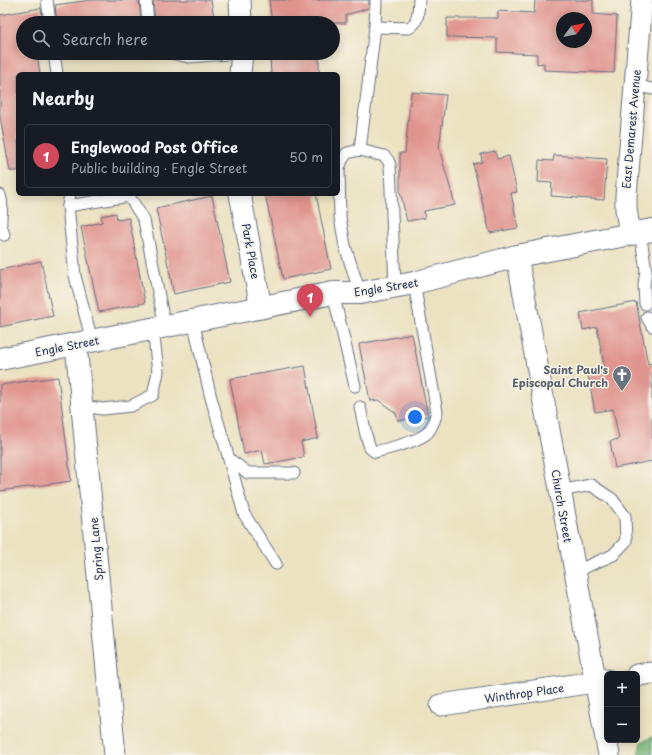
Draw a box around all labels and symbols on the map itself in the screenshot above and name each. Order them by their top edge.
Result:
north arrow [556,12,592,48]
street label: East Demarest Avenue [617,69,645,189]
street label: Park Place [238,222,264,280]
street label: Engle Street [353,273,420,300]
pin: 1 [297,284,323,317]
street label: Engle Street [34,331,101,361]
place label: Saint Paul's Episcopal Church [512,361,608,391]
church icon: Saint Paul's Episcopal Church [611,364,633,392]
your location [405,407,425,427]
street label: Church Street [547,468,577,544]
street label: Spring Lane [85,517,107,581]
street label: Winthrop Place [483,679,565,707]

